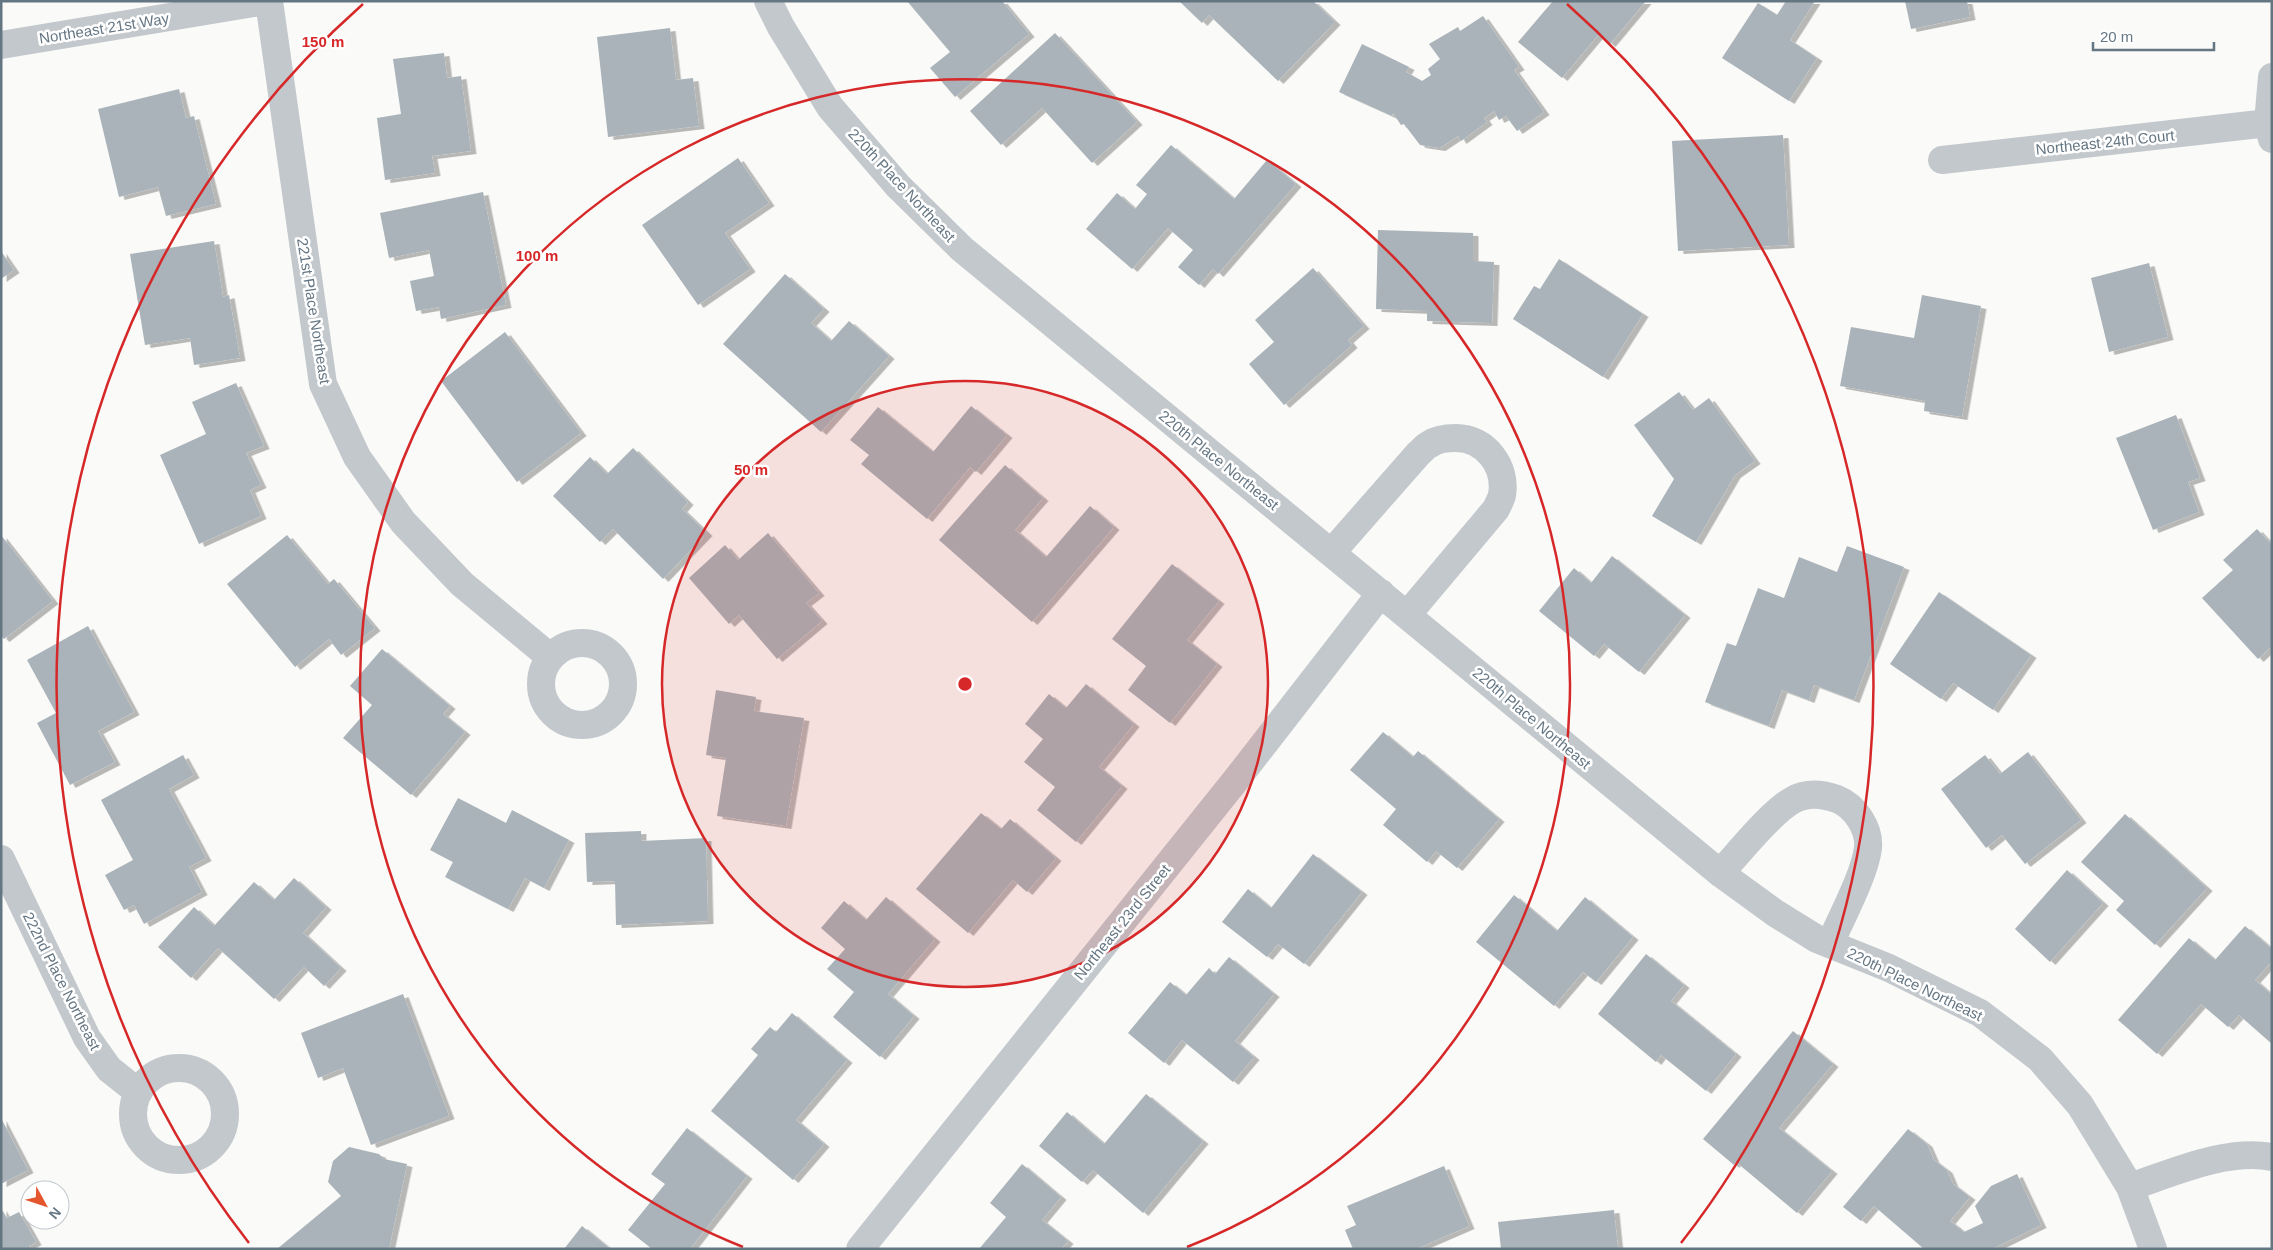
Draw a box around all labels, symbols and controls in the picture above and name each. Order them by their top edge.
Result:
street label: Northeast 21st Way [38,9,171,47]
scale bar [2093,20,2214,52]
text: 20 m [2100,28,2133,45]
text: 150 m [302,33,344,50]
street label: 220th Place Northeast [845,125,959,246]
street label: Northeast 24th Court [2035,126,2176,158]
street label: 221st Place Northeast [294,237,334,386]
text: 100 m [516,247,558,264]
street label: 220th Place Northeast [1156,407,1283,514]
text: 50 m [734,461,768,478]
street label: 220th Place Northeast [1470,664,1595,773]
centre of rings [956,675,974,693]
street label: Northeast 23rd Street [1070,860,1174,983]
street label: 222nd Place Northeast [20,909,105,1054]
street label: 220th Place Northeast [1845,944,1986,1025]
north arrow [20,1180,70,1230]
text: N [46,1204,64,1222]

